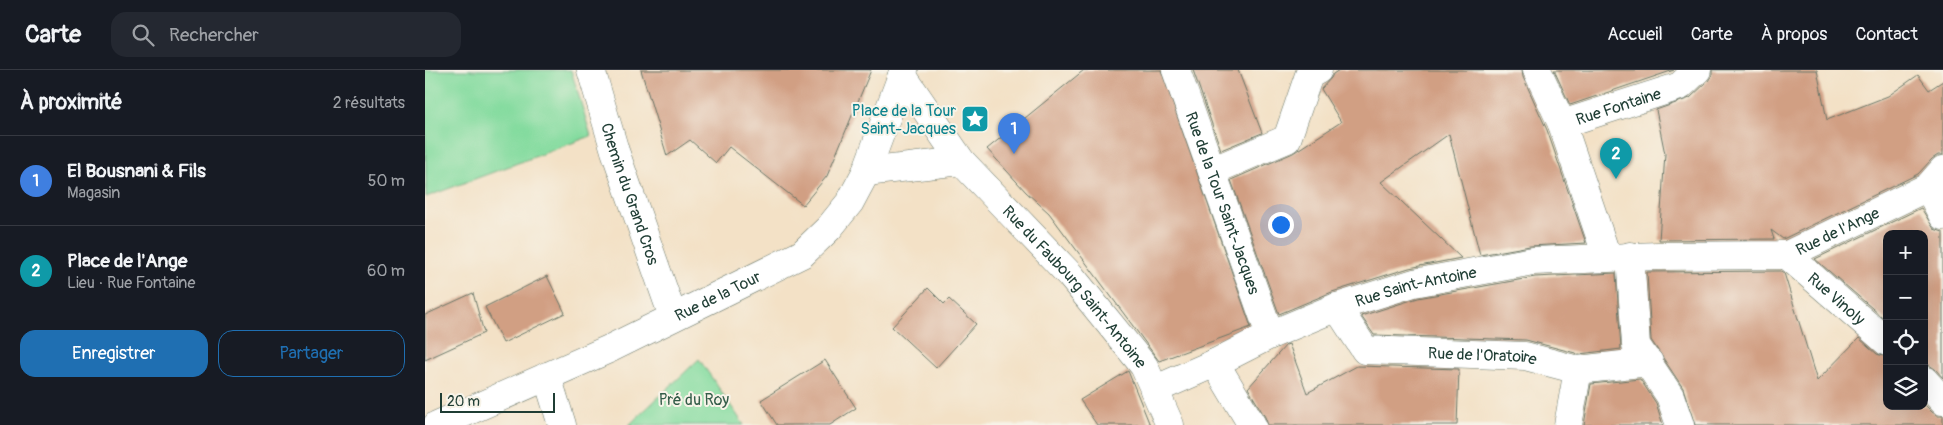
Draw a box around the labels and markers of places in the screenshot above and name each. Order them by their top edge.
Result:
place label: Place de la Tour Saint-Jacques [852,101,956,139]
place icon: Place de la Tour Saint-Jacques [960,104,990,134]
pin: 1 [998,113,1030,154]
pin: 2 [1600,138,1632,179]

